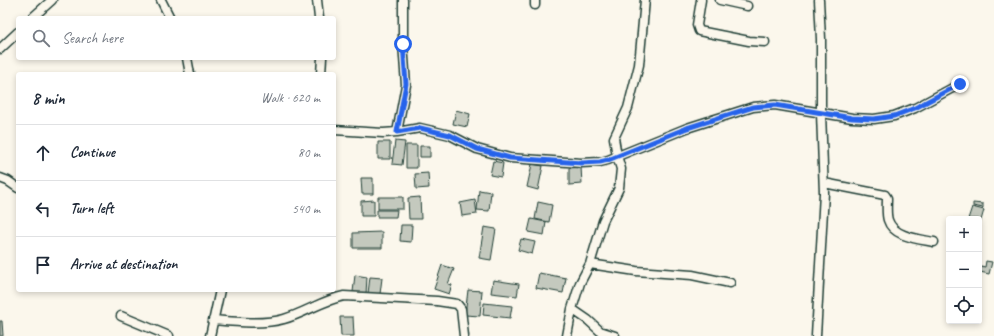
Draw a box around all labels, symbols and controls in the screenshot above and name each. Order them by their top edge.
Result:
search box [16,16,336,60]
icon: search [30,27,52,49]
text: Search here [62,29,123,48]
route start [394,35,412,53]
route end [951,75,969,93]
text: 8 min [32,88,65,109]
text: Walk · 620 m [261,90,320,106]
icon: ahead [32,142,54,164]
text: Continue [70,143,115,162]
text: 80 m [298,145,320,161]
icon: left [32,198,54,220]
text: Turn left [70,199,113,218]
text: 540 m [292,201,320,217]
map controls [946,216,982,324]
button: + [946,216,982,252]
button: − [946,252,982,288]
icon: arrive [32,254,54,276]
text: Arrive at destination [70,255,177,274]
button: locate [946,288,982,324]

